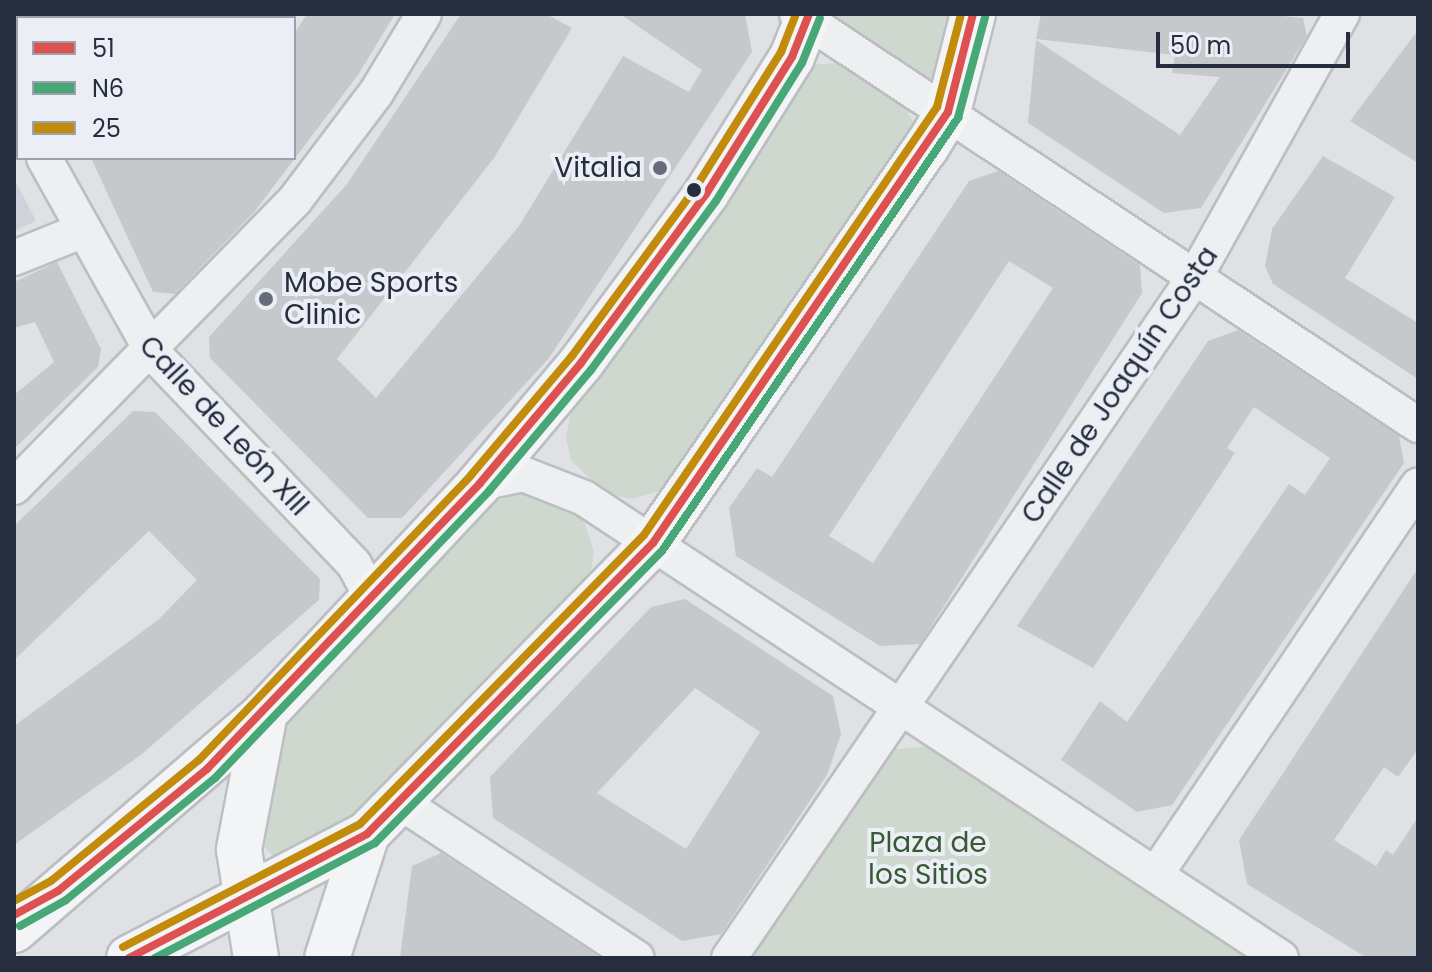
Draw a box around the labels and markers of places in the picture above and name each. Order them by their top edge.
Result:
place label: Vitalia [554,151,642,185]
marker: Vitalia [649,157,671,179]
unlabelled marker [686,182,702,198]
place label: Mobe Sports Clinic [284,266,458,332]
marker: Mobe Sports Clinic [255,288,277,310]

